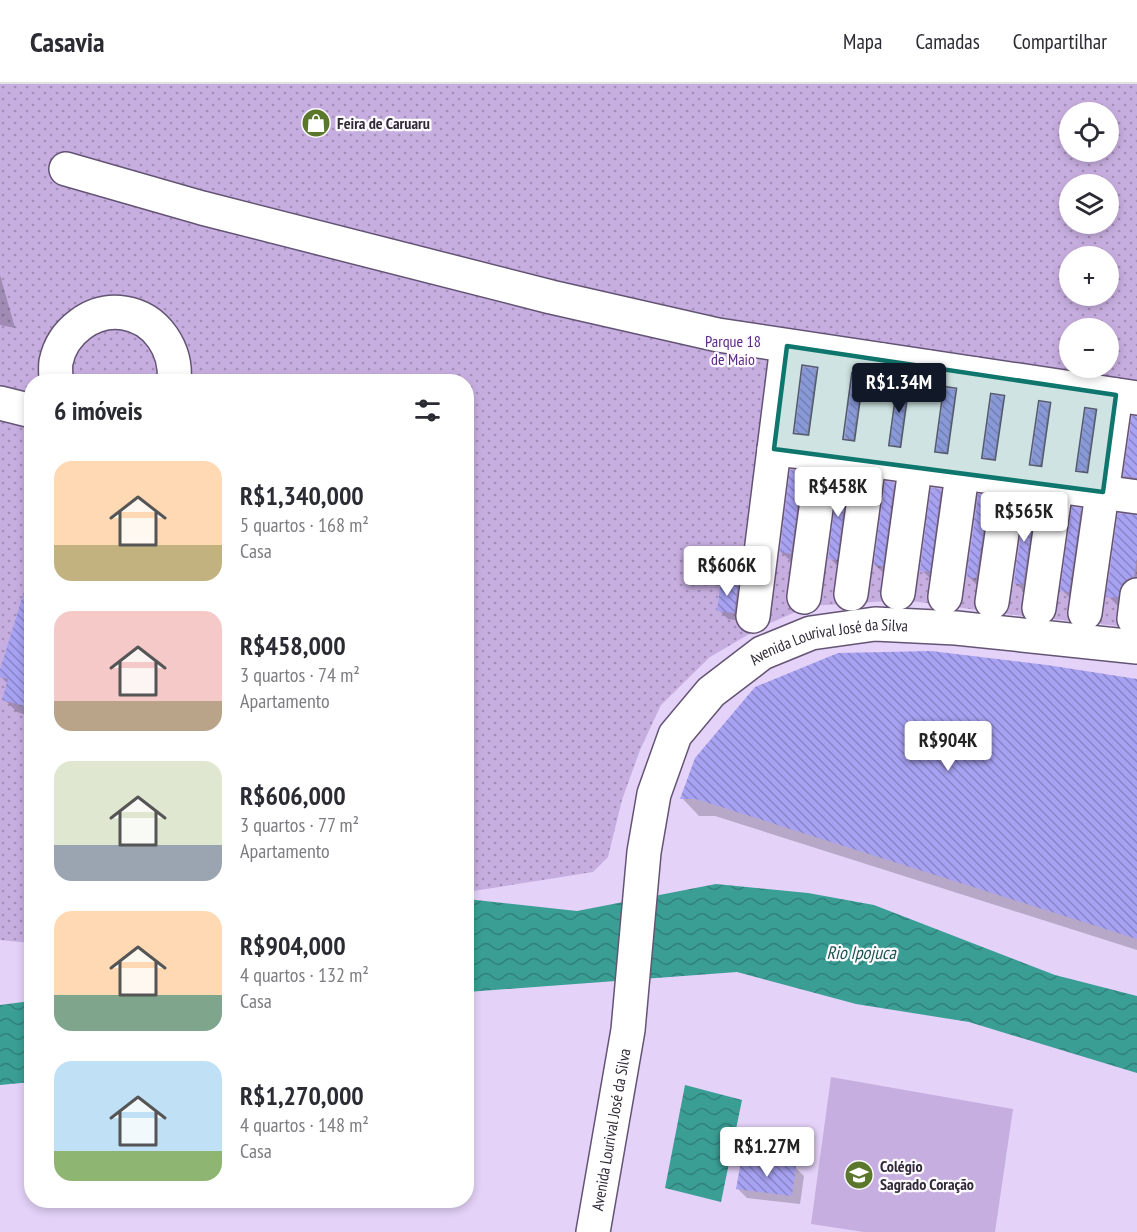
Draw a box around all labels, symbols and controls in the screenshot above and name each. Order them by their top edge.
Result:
text: Casavia [30,23,105,60]
text: Mapa [843,28,882,55]
text: Camadas [915,28,980,55]
text: Compartilhar [1013,28,1107,55]
map controls [1059,102,1119,378]
button: locate [1059,102,1119,162]
shop icon: Feira de Caruaru [300,107,332,139]
place label: Feira de Caruaru [337,113,430,133]
button: layers [1059,174,1119,234]
button: + [1059,246,1119,306]
button: − [1059,318,1119,378]
park label: Parque 18 de Maio [705,331,761,369]
pin: R$1.34M [844,363,954,414]
text: R$1.34M [866,369,932,395]
text: 6 imóveis [54,394,142,427]
icon: filters [411,394,444,427]
pin: R$458K [789,467,887,518]
text: R$458K [809,473,867,499]
text: R$1,340,000 [240,479,364,512]
icon: home [102,485,174,557]
pin: R$565K [975,492,1073,543]
text: R$565K [995,498,1053,524]
text: 5 quartos · 168 m² [240,512,369,538]
text: Casa [240,538,272,564]
pin: R$606K [678,546,776,597]
text: R$606K [698,552,756,578]
street label: Avenida Lourival José da Silva [745,614,909,669]
text: R$458,000 [240,629,346,662]
icon: home [102,635,174,707]
text: 3 quartos · 74 m² [240,662,360,688]
text: Apartamento [240,688,330,714]
pin: R$904K [899,721,997,772]
text: R$904K [919,727,977,753]
text: R$606,000 [240,779,346,812]
icon: home [102,785,174,857]
text: 3 quartos · 77 m² [240,812,359,838]
text: Apartamento [240,838,330,864]
text: R$904,000 [240,929,346,962]
icon: home [102,935,174,1007]
water label: Rio Ipojuca [826,941,896,964]
text: 4 quartos · 132 m² [240,962,369,988]
text: Casa [240,988,272,1014]
street label: Avenida Lourival José da Silva [587,1047,635,1212]
text: R$1,270,000 [240,1079,364,1112]
icon: home [102,1085,174,1157]
text: 4 quartos · 148 m² [240,1112,369,1138]
pin: R$1.27M [712,1127,822,1178]
text: R$1.27M [734,1133,800,1159]
text: Casa [240,1138,272,1164]
place label: Colégio Sagrado Coração [880,1156,974,1194]
school or university icon: Colégio Sagrado Coração [843,1159,875,1191]

